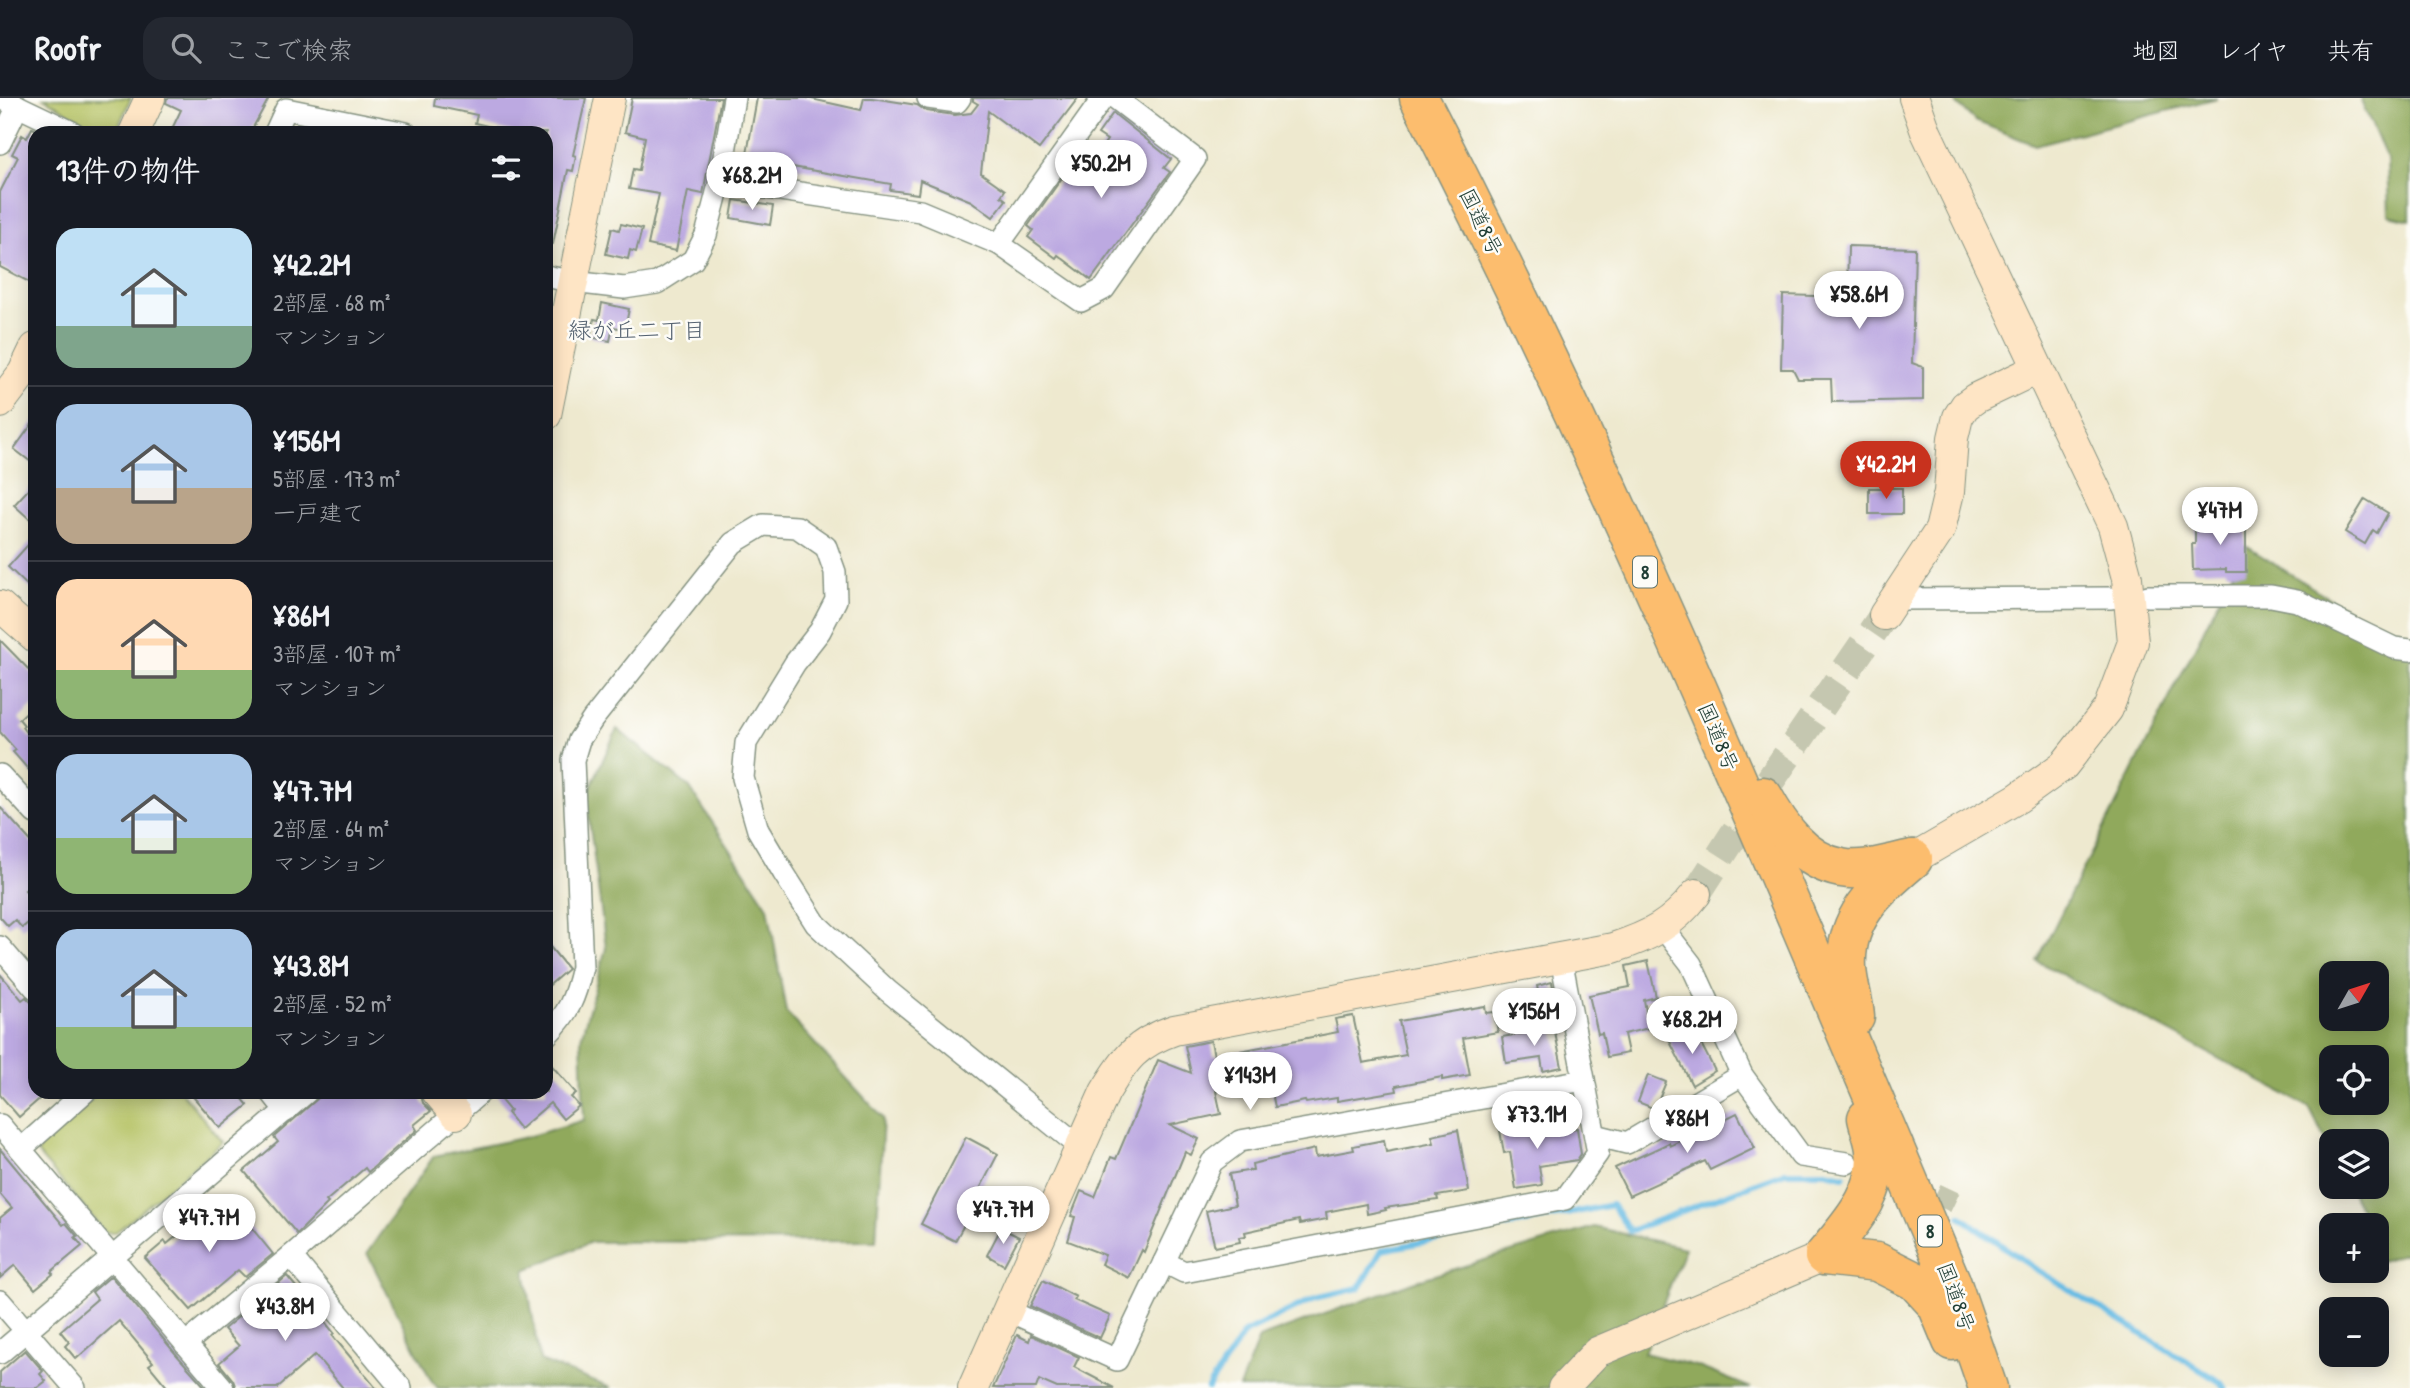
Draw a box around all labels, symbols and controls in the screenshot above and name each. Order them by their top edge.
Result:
search box [143,17,633,80]
text: Roofr [35,26,101,70]
icon: search [167,29,205,67]
text: ここで検索 [223,32,353,67]
text: 地図 [2132,34,2180,66]
text: レイヤ [2218,34,2289,66]
text: 共有 [2327,34,2375,66]
pin: ¥50.2M [1044,140,1158,200]
text: ¥50.2M [1071,147,1131,178]
icon: filters [487,149,525,187]
text: 13件の物件 [56,150,200,190]
pin: ¥68.2M [695,152,809,212]
text: ¥68.2M [722,159,782,190]
street label: 国道8号 [1453,183,1510,261]
text: ¥42.2M [273,244,351,284]
icon: home [112,256,196,340]
pin: ¥58.6M [1802,272,1916,331]
text: ¥58.6M [1830,278,1888,309]
text: 2部屋 · 68 m² [273,287,390,318]
district label: 緑が丘二丁目 [568,314,706,345]
text: マンション [273,321,387,352]
text: ¥156M [273,420,340,460]
icon: home [112,432,196,516]
pin: ¥42.2M [1829,442,1943,501]
text: ¥42.2M [1856,448,1916,479]
text: 5部屋 · 173 m² [273,463,400,494]
pin: ¥47M [2179,488,2261,547]
text: ¥47M [2198,494,2242,525]
text: 一戸建て [273,497,365,528]
road number: 8 [1633,556,1657,587]
text: ¥86M [273,595,330,635]
icon: home [112,607,196,691]
text: 3部屋 · 107 m² [273,638,401,669]
text: マンション [273,672,387,703]
street label: 国道8号 [1691,698,1746,776]
text: ¥47.7M [273,770,352,810]
icon: home [112,782,196,866]
text: 2部屋 · 64 m² [273,813,389,844]
text: マンション [273,847,387,878]
text: ¥43.8M [273,945,349,985]
icon: home [112,957,196,1041]
north arrow [2319,961,2389,1031]
map controls [2319,961,2389,1367]
text: 2部屋 · 52 m² [273,988,392,1019]
pin: ¥156M [1485,988,1583,1048]
text: ¥156M [1508,995,1560,1026]
pin: ¥68.2M [1635,996,1749,1056]
text: ¥68.2M [1662,1003,1722,1034]
text: マンション [273,1022,387,1053]
button: locate [2319,1045,2389,1115]
pin: ¥143M [1201,1052,1299,1112]
text: ¥143M [1224,1059,1276,1090]
pin: ¥73.1M [1480,1091,1594,1151]
pin: ¥86M [1646,1096,1728,1155]
text: ¥73.1M [1507,1098,1567,1129]
text: ¥86M [1665,1102,1709,1133]
button: layers [2319,1129,2389,1199]
pin: ¥47.7M [946,1186,1060,1246]
text: ¥47.7M [973,1193,1033,1224]
pin: ¥47.7M [152,1194,266,1254]
text: ¥47.7M [179,1201,239,1232]
button: + [2319,1213,2389,1283]
road number: 8 [1918,1216,1942,1246]
street label: 国道8号 [1931,1258,1982,1336]
pin: ¥43.8M [228,1284,342,1343]
text: ¥43.8M [256,1290,314,1321]
button: − [2319,1297,2389,1367]

